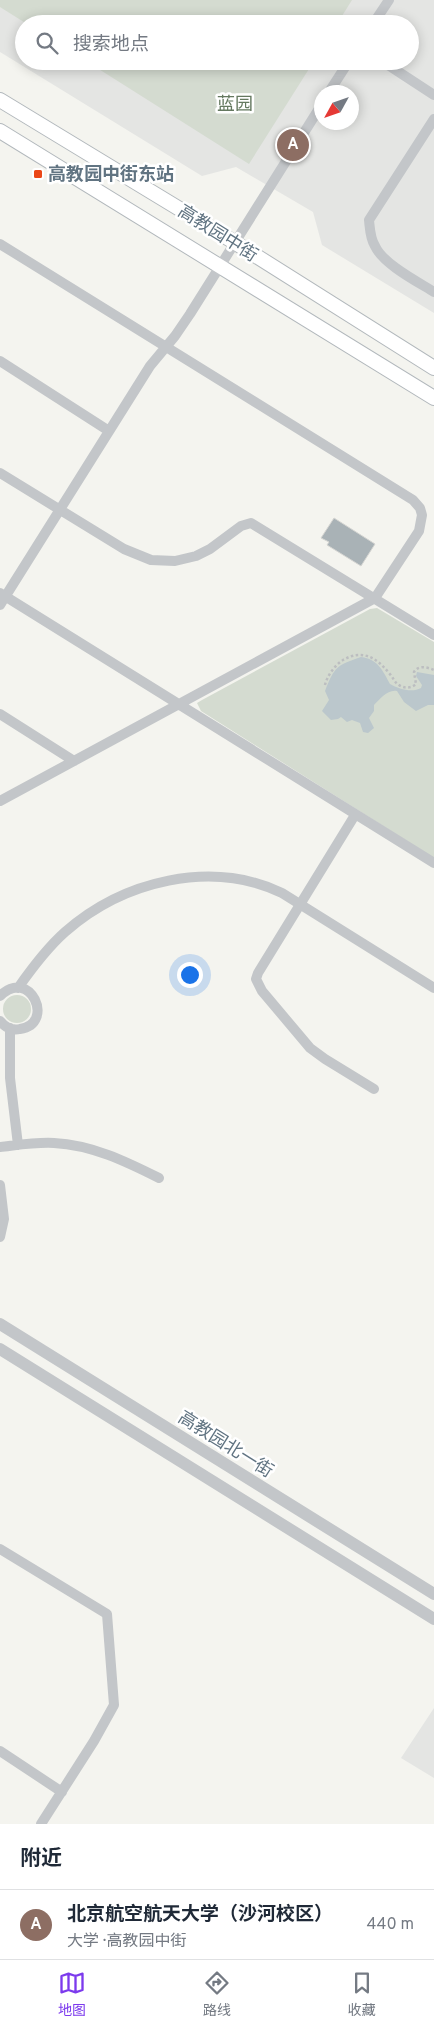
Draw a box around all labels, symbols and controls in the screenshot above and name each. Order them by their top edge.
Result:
search box [15,15,419,70]
icon: search [33,29,61,57]
text: 搜索地点 [73,33,149,57]
north arrow [314,85,359,130]
park label: 蓝园 [217,94,253,117]
pin: A [277,126,309,164]
place label: 高教园中街东站 [48,164,174,187]
marker: 高教园中街东站 [32,168,44,180]
street label: 高教园中街 [173,201,261,268]
your location [177,962,203,988]
street label: 高教园北一街 [173,1407,277,1484]
text: 附近 [20,1846,62,1873]
text: 北京航空航天大学（沙河校区） [67,1903,333,1927]
text: A [30,1915,42,1935]
text: 440 m [367,1915,414,1935]
text: 大学 · 高教园中街 [67,1932,187,1952]
tab: 地图 [58,1969,86,2020]
tab: 路线 [203,1969,231,2020]
tab: 收藏 [348,1969,376,2020]

